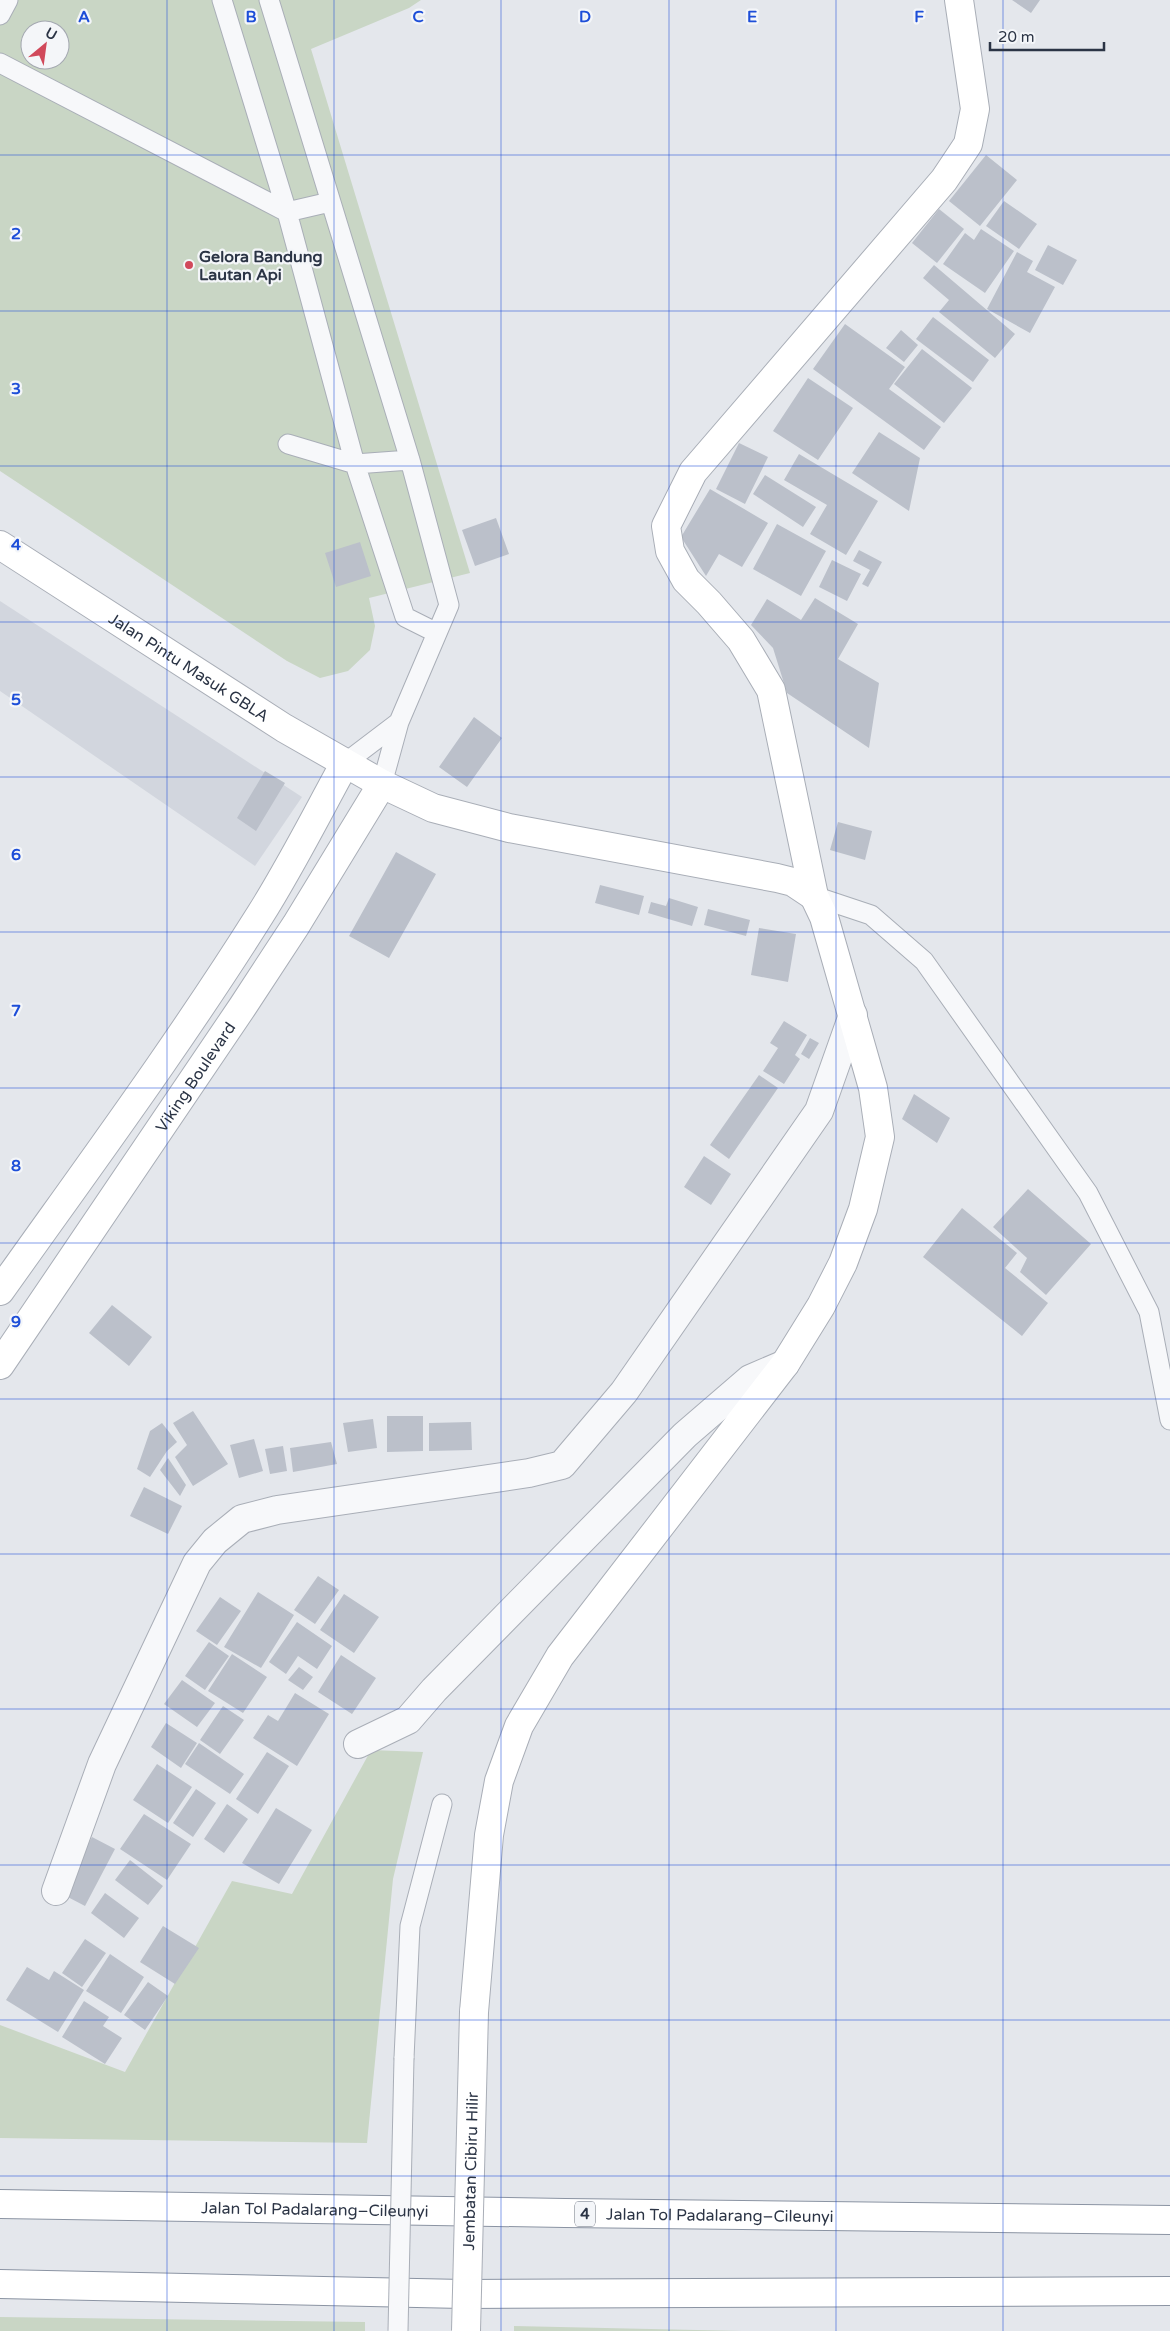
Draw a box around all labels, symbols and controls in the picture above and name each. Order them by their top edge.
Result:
text: A [78,7,90,27]
text: B [245,7,257,27]
text: C [412,7,424,27]
text: D [579,7,591,27]
text: E [747,7,757,27]
text: F [914,7,924,27]
north arrow [20,20,70,70]
scale bar [990,20,1104,52]
text: U [42,24,60,44]
text: 20 m [998,28,1035,46]
text: 2 [11,224,21,244]
place label: Gelora Bandung Lautan Api [199,247,323,285]
marker: Gelora Bandung Lautan Api [183,259,195,271]
text: 3 [11,379,21,399]
text: 4 [11,535,21,555]
street label: Jalan Pintu Masuk GBLA [105,609,272,727]
text: 5 [11,690,21,710]
text: 6 [11,845,21,865]
text: 7 [11,1001,21,1021]
street label: Viking Boulevard [152,1019,240,1136]
text: 8 [11,1156,21,1176]
text: 9 [11,1312,21,1332]
street label: Jembatan Cibiru Hilir [459,2091,483,2251]
street label: Jalan Tol Padalarang–Cileunyi [201,2198,429,2222]
road number: 4 [575,2202,595,2226]
street label: Jalan Tol Padalarang–Cileunyi [606,2204,834,2227]

